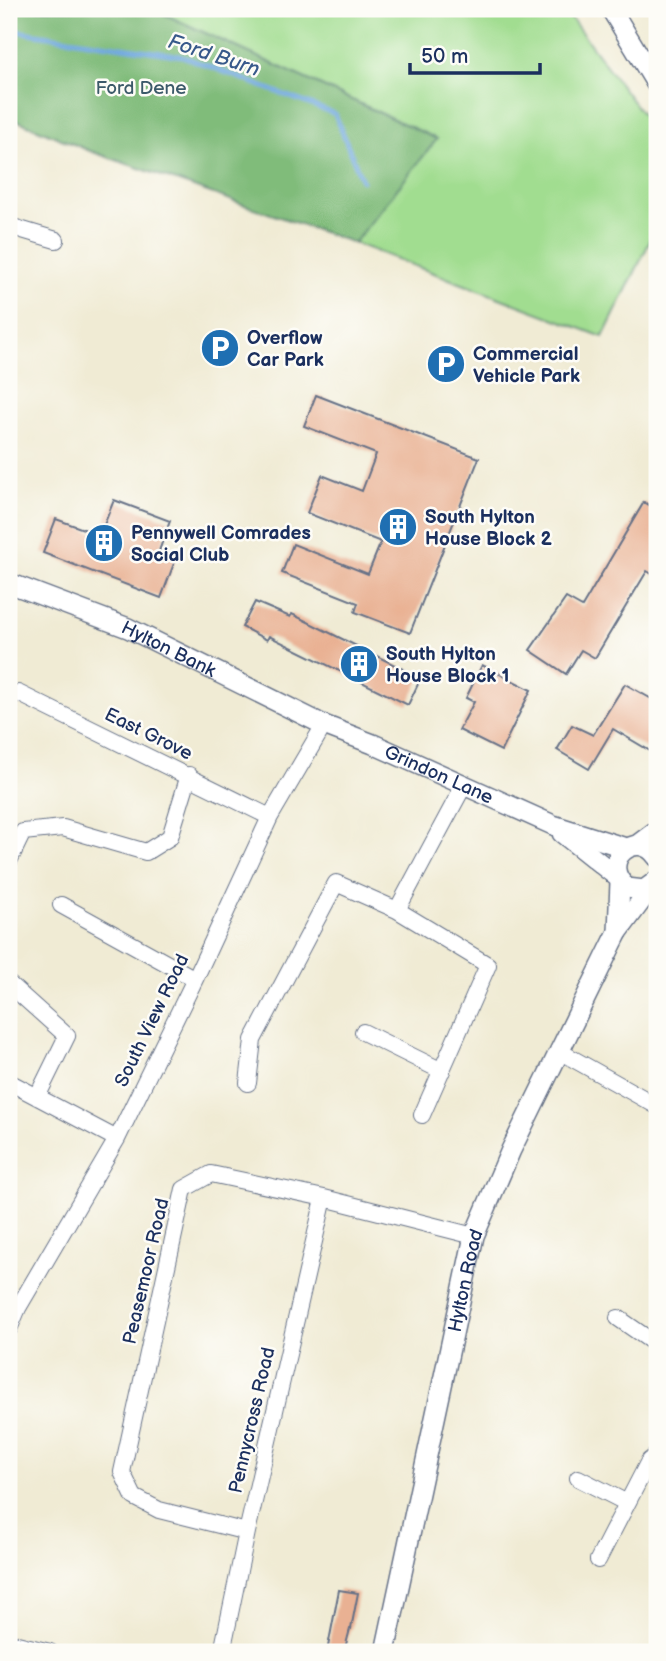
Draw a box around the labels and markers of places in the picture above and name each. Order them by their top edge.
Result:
parking icon: Overflow Car Park [199,327,241,369]
place label: Overflow Car Park [247,327,324,372]
parking icon: Commercial Vehicle Park [425,343,467,385]
place label: Commercial Vehicle Park [473,343,580,388]
building icon: South Hylton House Block 2 [377,506,419,548]
place label: South Hylton House Block 2 [425,506,552,551]
building icon: Pennywell Comrades Social Club [83,522,125,564]
place label: Pennywell Comrades Social Club [131,522,311,567]
building icon: South Hylton House Block 1 [338,643,380,685]
place label: South Hylton House Block 1 [386,643,509,688]

